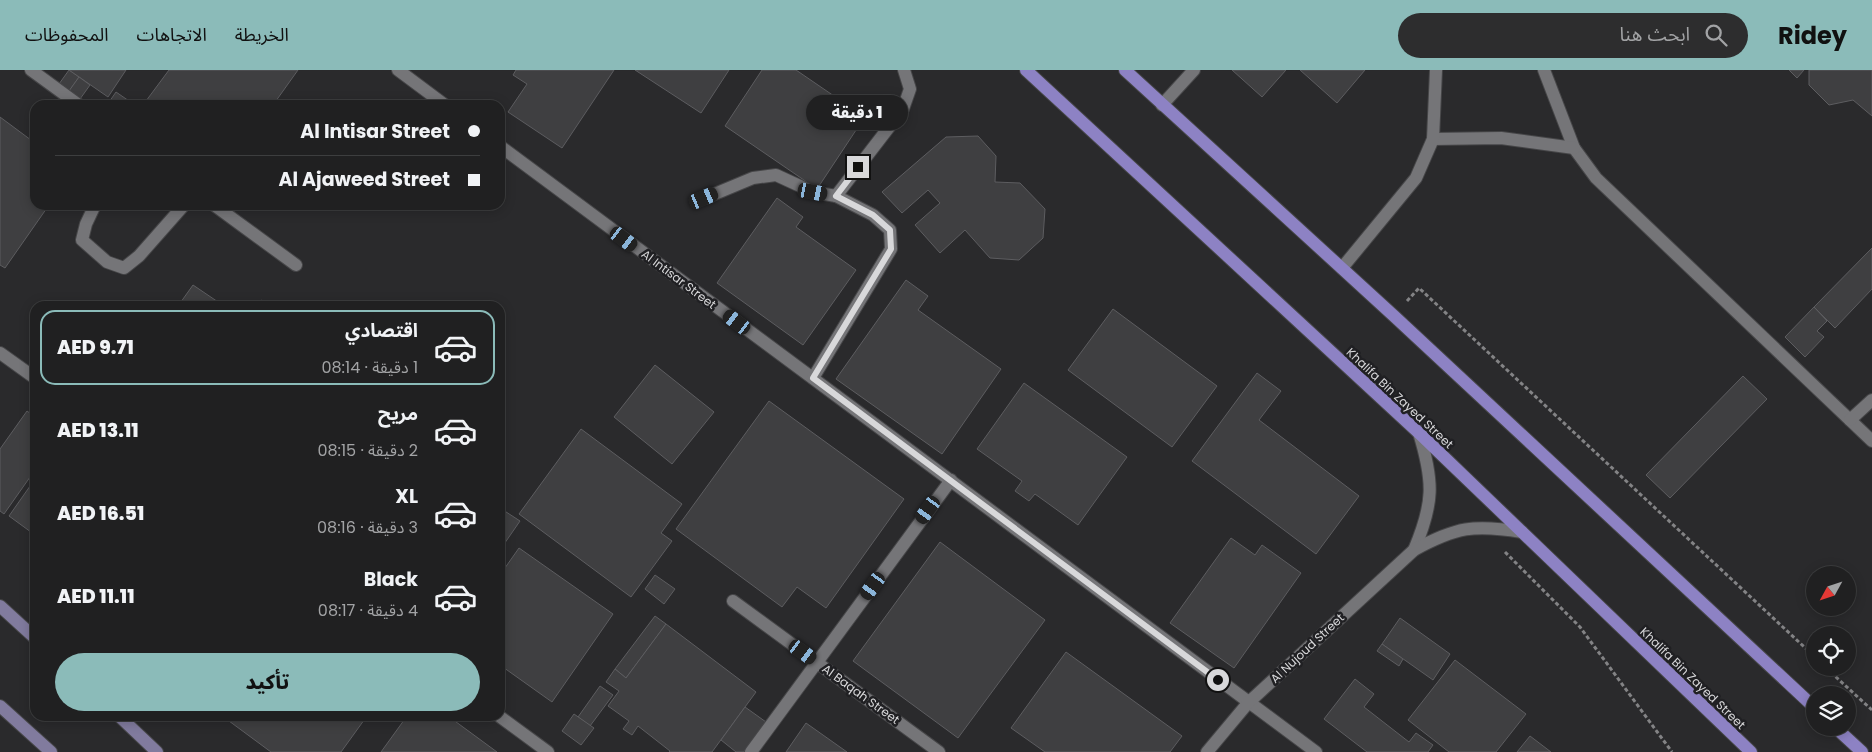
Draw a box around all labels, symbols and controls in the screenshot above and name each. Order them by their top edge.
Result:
search box [1398,13,1748,58]
text: Ridey [1778,19,1847,52]
text: ابحث هنا [1619,21,1690,48]
icon: search [1702,21,1730,49]
text: المحفوظات [25,22,109,47]
text: الاتجاهات [137,22,207,47]
text: الخريطة [235,22,289,47]
callout: 1 دقيقة [807,94,909,129]
text: 1 دقيقة [831,101,883,124]
text: Al Intisar Street [300,118,450,145]
route end [847,156,869,178]
text: Al Ajaweed Street [278,166,450,193]
car [796,182,829,202]
car [687,185,720,211]
car [607,224,640,254]
street label: Al Intisar Street [638,245,720,313]
car [720,307,753,337]
text: اقتصادي [345,317,418,344]
icon: car [433,325,478,370]
text: AED 9.71 [57,334,134,361]
street label: Khalifa Bin Zayed Street [1343,344,1457,452]
text: 1 دقيقة · 08:14 [321,356,418,379]
text: مريح [378,400,418,427]
icon: car [433,408,478,453]
text: AED 13.11 [57,417,139,444]
text: 2 دقيقة · 08:15 [317,439,418,462]
text: XL [395,483,418,510]
icon: car [433,491,478,536]
car [913,493,942,527]
text: AED 16.51 [57,500,144,527]
text: 3 دقيقة · 08:16 [317,516,418,539]
text: Black [364,566,418,593]
north arrow [1806,566,1856,616]
map controls [1806,566,1856,736]
car [858,569,887,603]
icon: car [433,574,478,619]
text: AED 11.11 [57,583,134,610]
text: 4 دقيقة · 08:17 [318,599,418,622]
street label: Al Nujoud Street [1266,609,1348,687]
street label: Khalifa Bin Zayed Street [1637,623,1749,733]
button: locate [1806,626,1856,676]
car [786,637,819,667]
button: تأكيد [55,653,480,711]
street label: Al Baqah Street [819,660,903,728]
route start [1207,669,1229,691]
button: layers [1806,686,1856,736]

